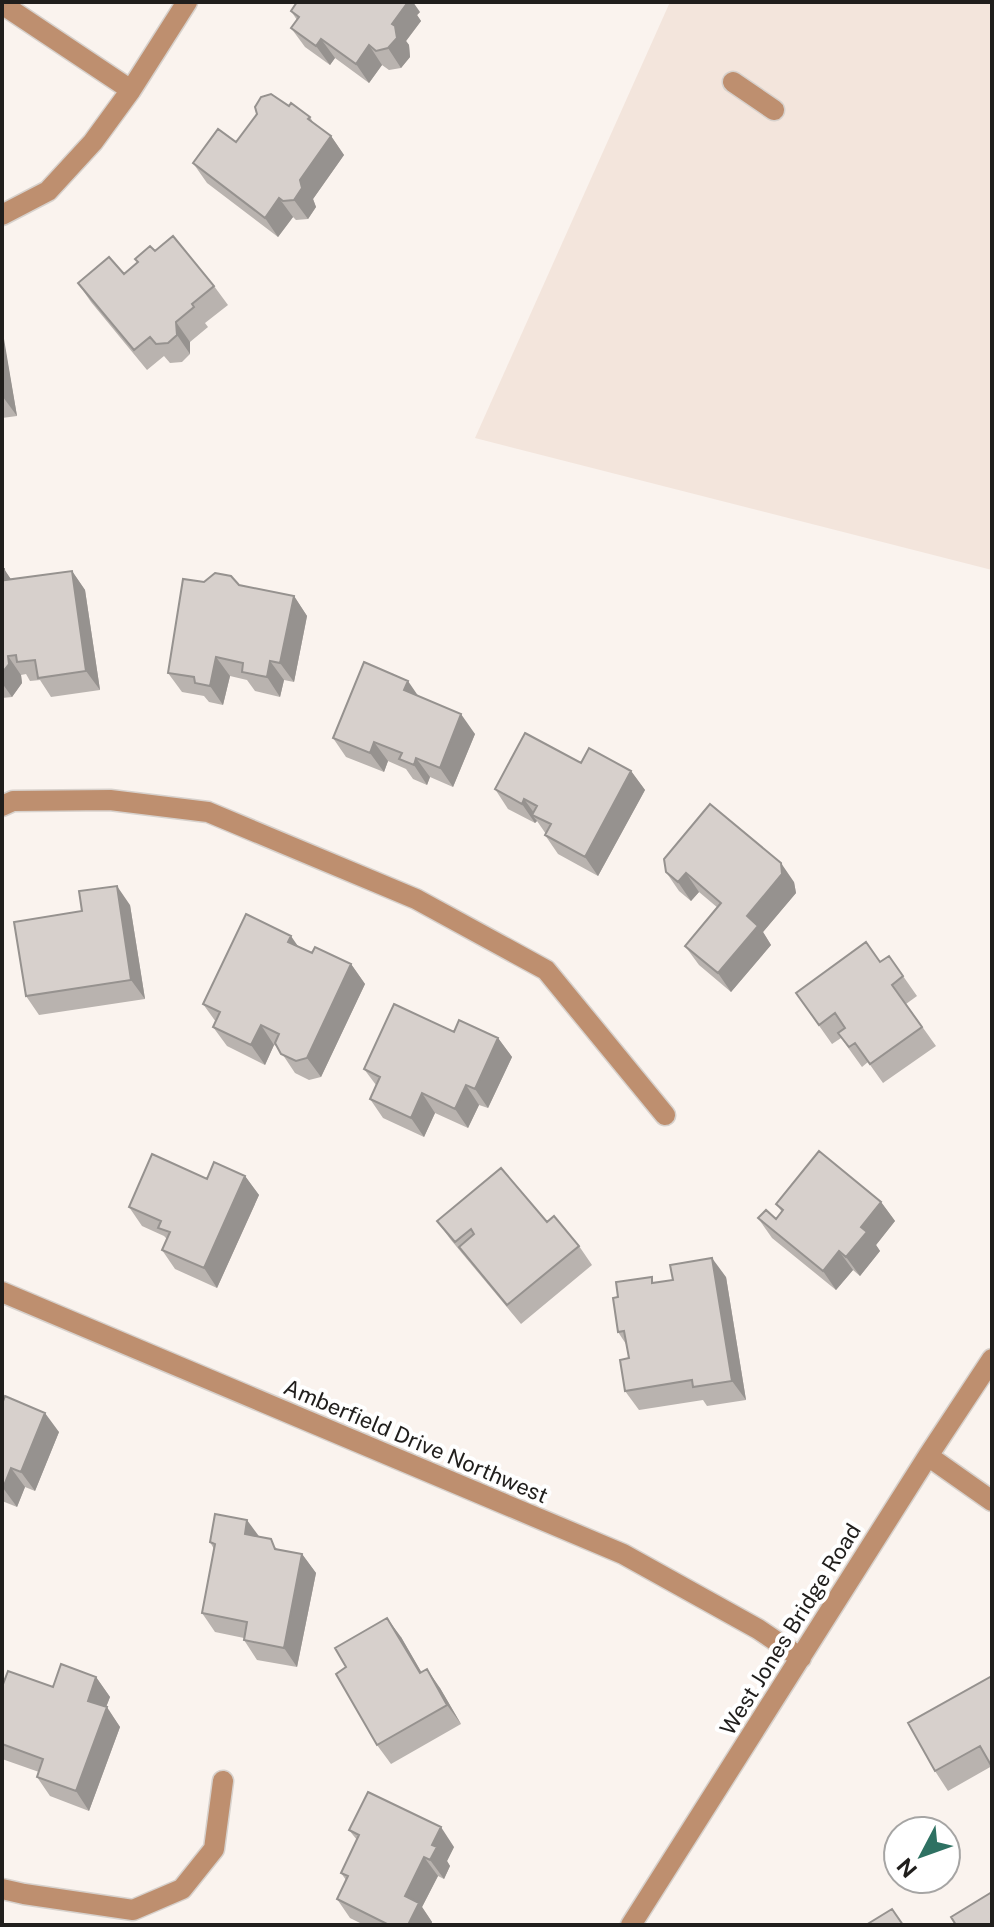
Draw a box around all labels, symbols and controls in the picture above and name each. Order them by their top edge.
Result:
street label: Amberfield Drive Northwest [280,1373,552,1509]
street label: West Jones Bridge Road [714,1518,866,1740]
north arrow [882,1815,962,1895]
text: N [891,1853,922,1883]

